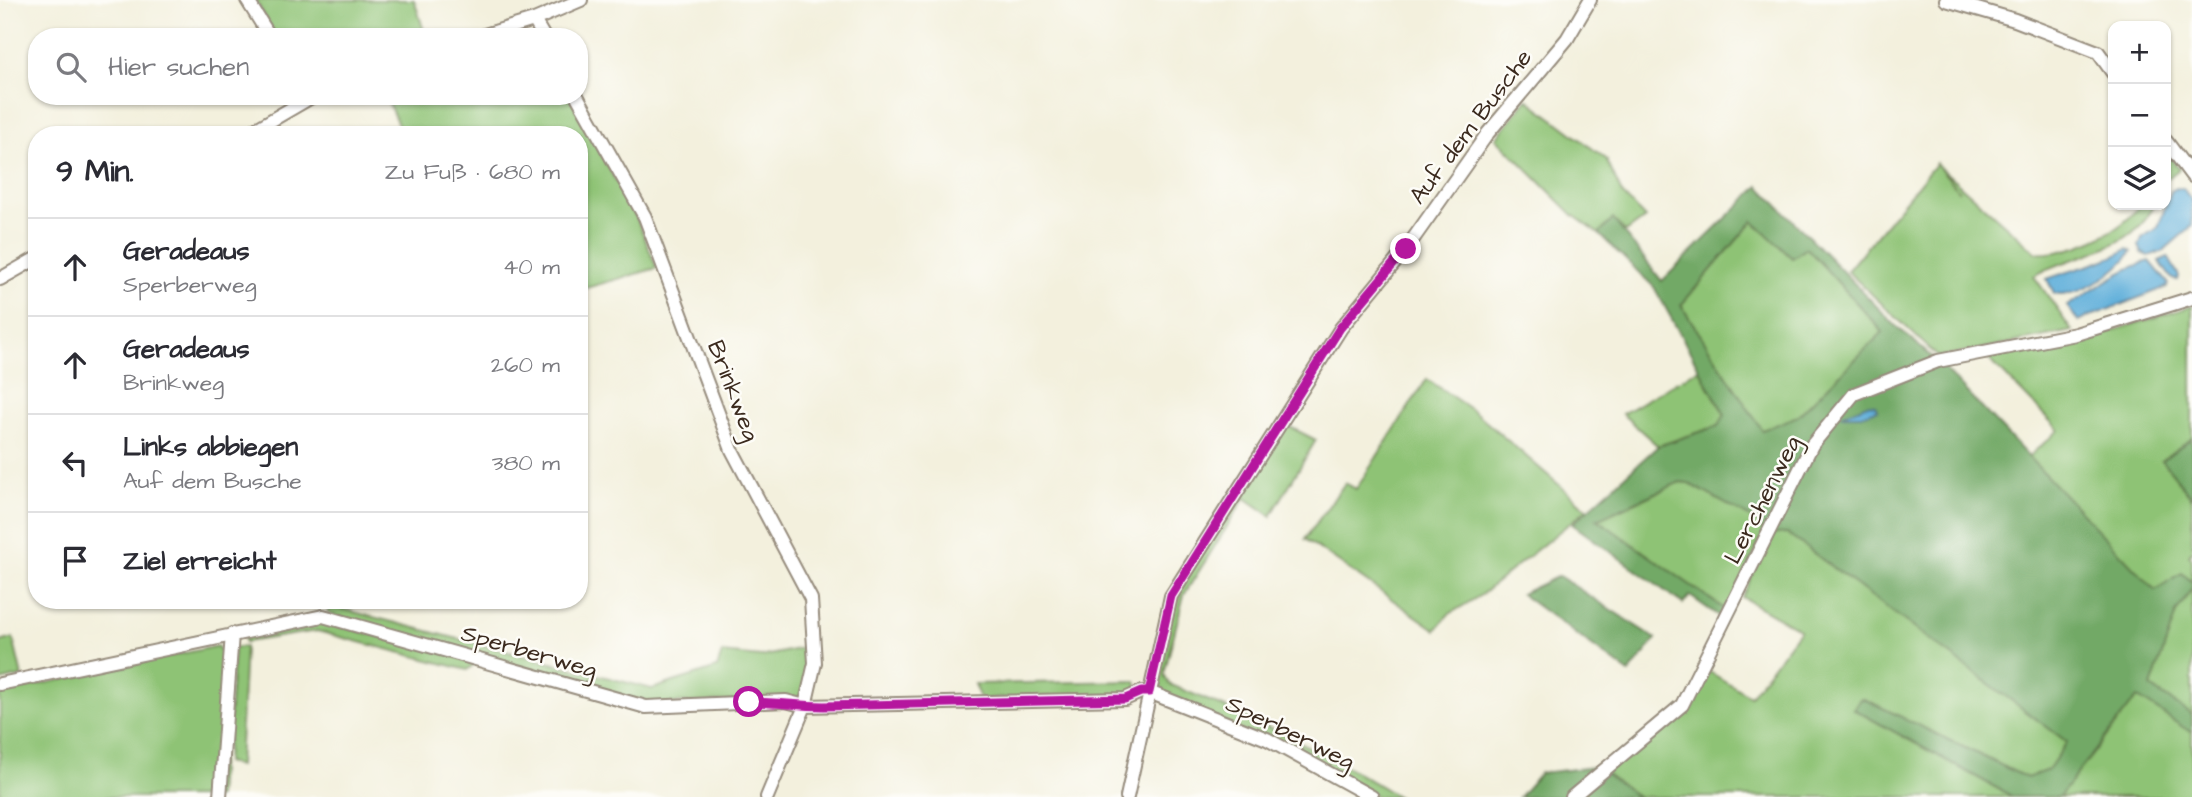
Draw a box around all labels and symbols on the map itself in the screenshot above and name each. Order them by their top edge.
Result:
street label: Auf dem Busche [1401,42,1541,212]
route end [1390,233,1421,264]
street label: Brinkweg [697,336,768,447]
street label: Lerchenweg [1716,430,1811,570]
street label: Sperberweg [457,616,601,689]
route start [733,686,764,717]
street label: Sperberweg [1219,687,1360,780]

